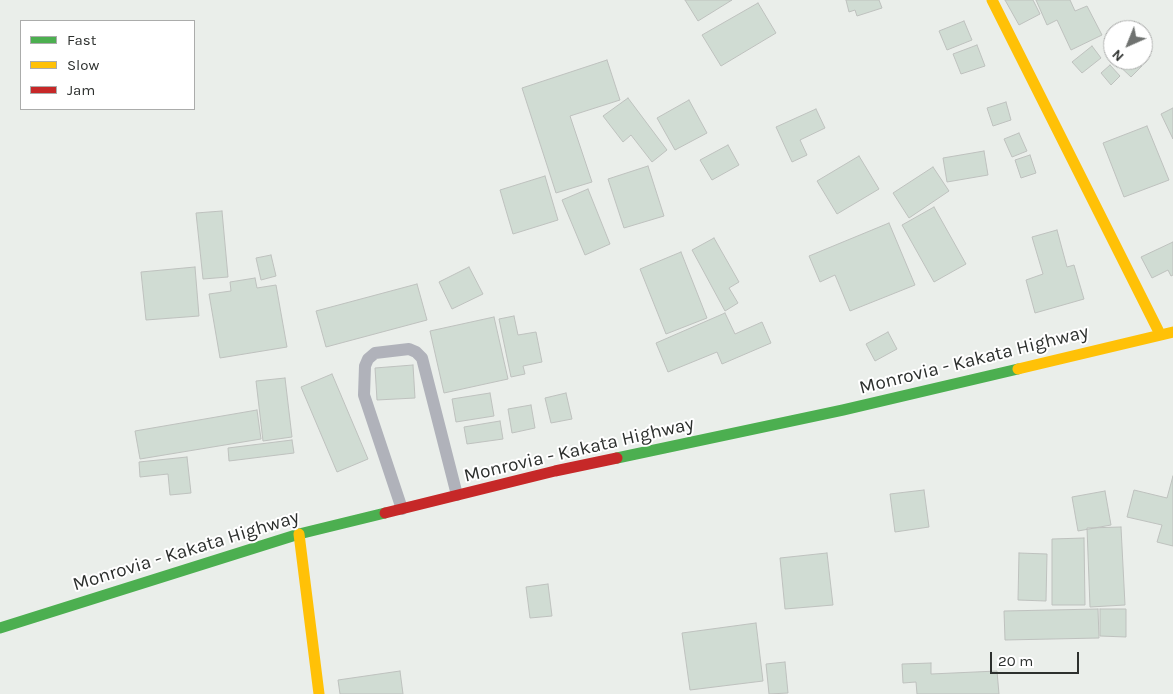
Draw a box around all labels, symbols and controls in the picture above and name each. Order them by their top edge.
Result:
legend [20,20,195,110]
north arrow [1103,20,1153,70]
text: Fast [67,31,96,49]
text: N [1108,46,1127,65]
text: Slow [67,56,99,74]
text: Jam [67,81,95,99]
street label: Monrovia - Kakata Highway [857,320,1091,400]
street label: Monrovia - Kakata Highway [462,412,696,488]
street label: Monrovia - Kakata Highway [70,506,302,596]
scale bar [993,642,1082,674]
text: 20 m [998,652,1033,670]

